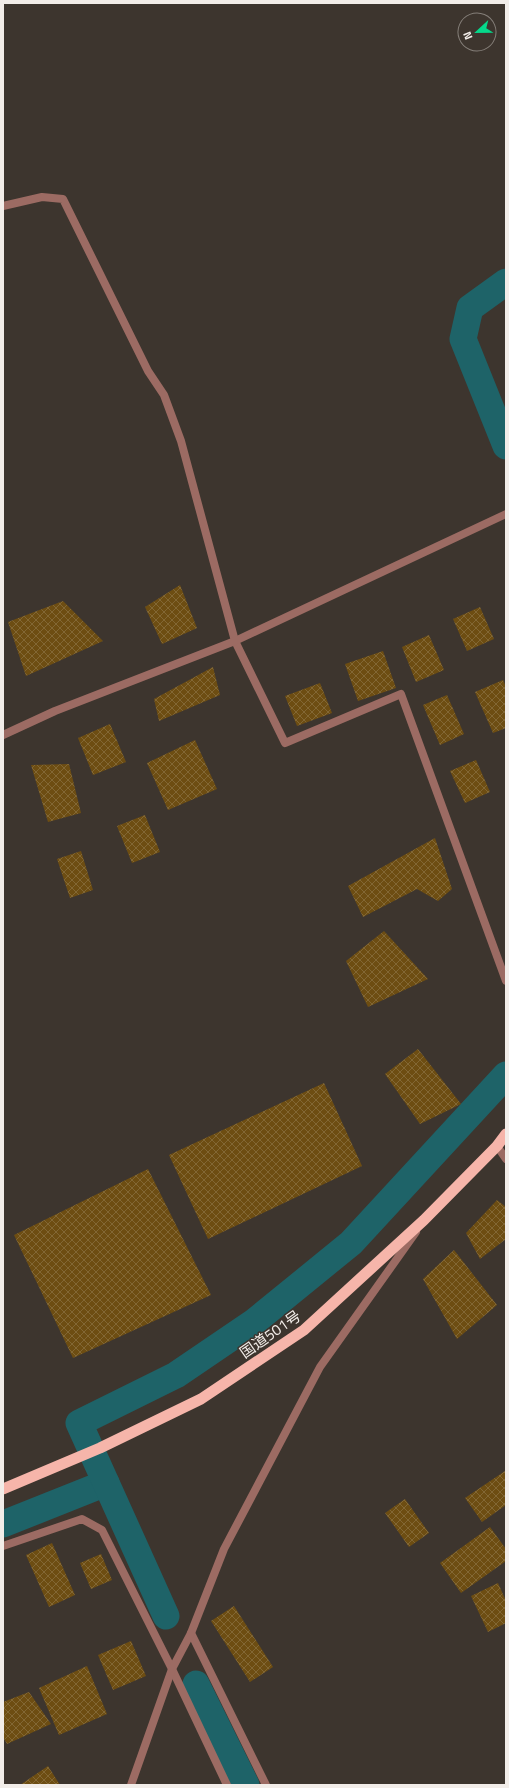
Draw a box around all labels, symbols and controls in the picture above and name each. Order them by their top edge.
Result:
north arrow [457,12,497,52]
text: N [459,29,477,42]
street label: 国道501号 [235,1304,305,1364]

